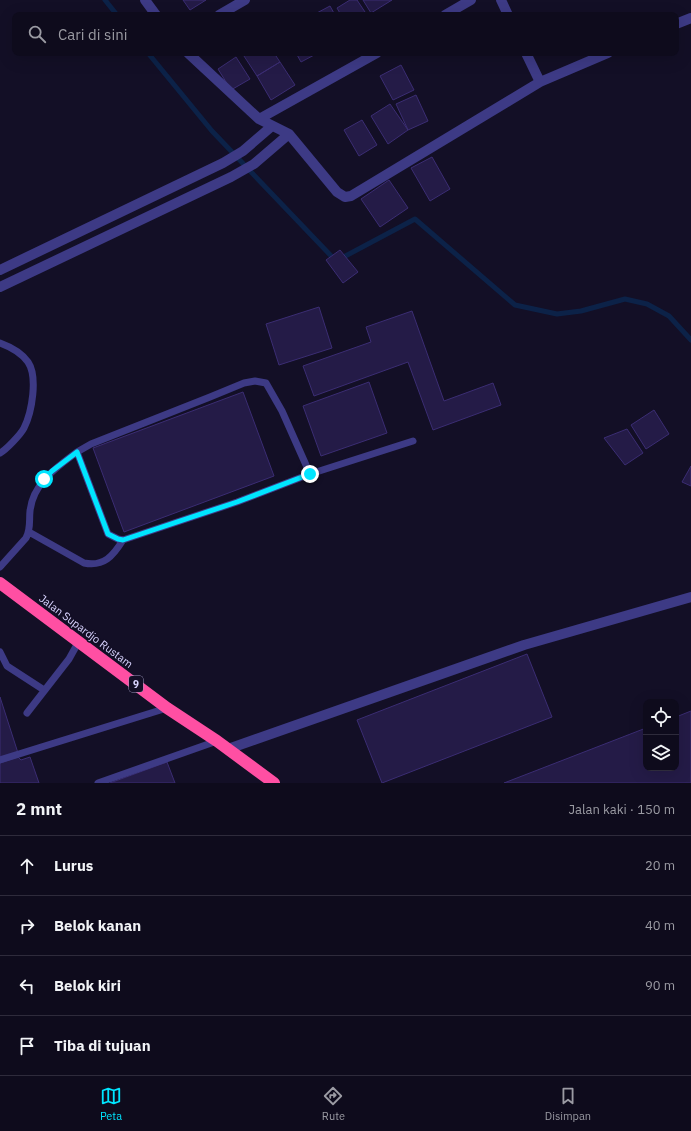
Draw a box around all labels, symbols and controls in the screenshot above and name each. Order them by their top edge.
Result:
search box [12,12,679,56]
icon: search [26,23,48,45]
text: Cari di sini [58,25,127,44]
route end [301,465,319,483]
route start [35,470,53,488]
street label: Jalan Supardjo Rustam [36,591,136,671]
road number: 9 [129,676,143,692]
map controls [643,699,679,771]
button: locate [643,699,679,735]
button: layers [643,735,679,771]
text: 2 mnt [16,798,62,820]
text: Jalan kaki · 150 m [568,801,675,818]
icon: ahead [16,855,38,877]
text: Lurus [54,856,93,875]
text: 20 m [645,857,675,874]
icon: right [16,915,38,937]
text: Belok kanan [54,916,141,935]
text: 40 m [645,917,675,934]
icon: left [16,975,38,997]
text: Belok kiri [54,976,121,995]
text: 90 m [645,977,675,994]
icon: arrive [16,1035,38,1057]
text: Tiba di tujuan [54,1036,151,1055]
tab: Peta [100,1085,122,1123]
tab: Rute [322,1085,345,1123]
tab: Disimpan [545,1085,591,1123]

